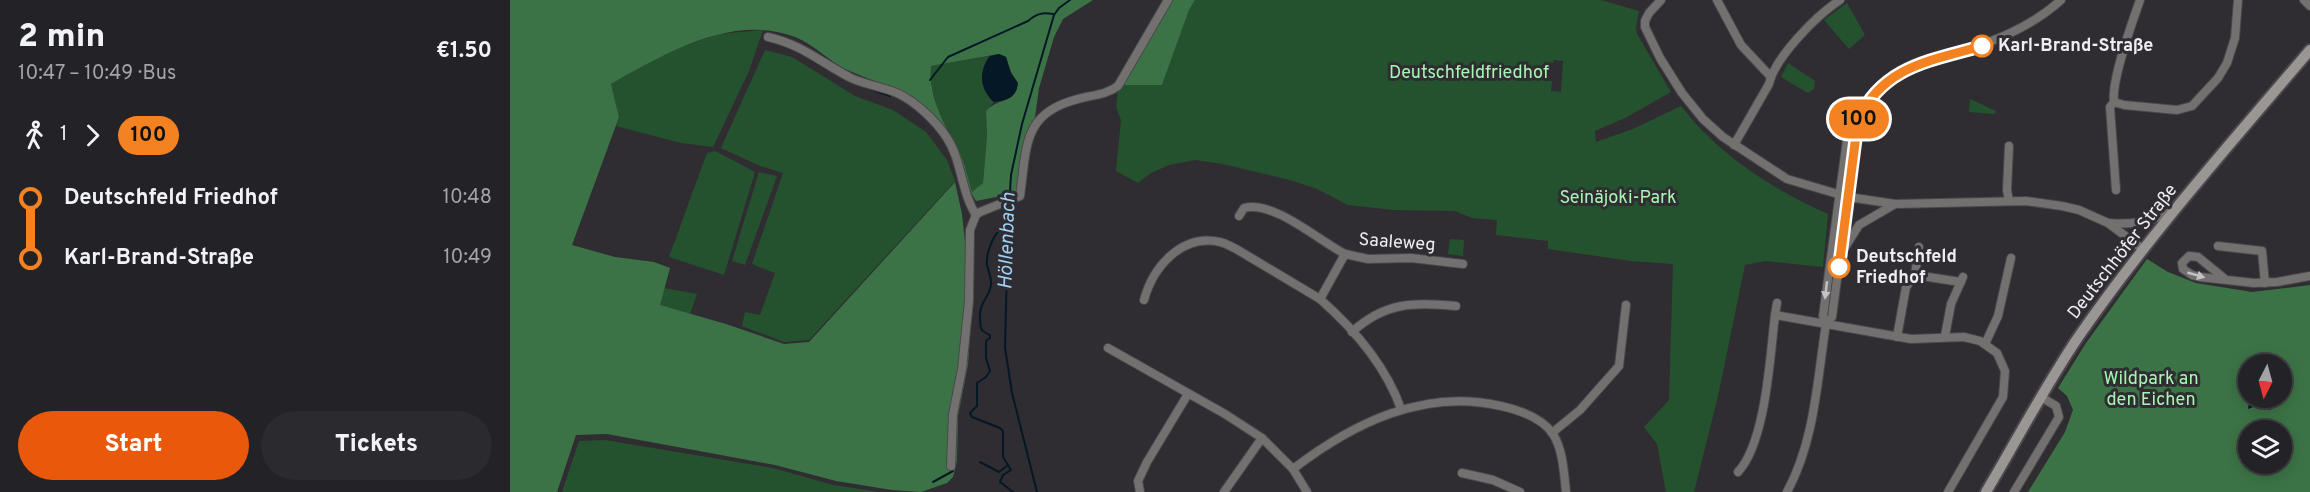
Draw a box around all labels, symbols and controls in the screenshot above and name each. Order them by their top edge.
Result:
text: 2 min [18,17,105,59]
marker: Karl-Brand-Straße [1971,35,1993,57]
place label: Karl-Brand-Straße [1998,35,2153,58]
text: €1.50 [436,38,492,65]
text: 10:47 – 10:49 · Bus [18,61,176,87]
park label: Deutschfeldfriedhof [1389,62,1549,85]
line badge: 100 [1824,100,1894,138]
text: 100 [1841,106,1877,133]
icon: walk [18,119,51,152]
icon: forward [76,119,109,152]
text: 1 [60,122,67,148]
text: 100 [130,122,167,149]
street label: Deutschhöfer Straße [2063,180,2183,324]
text: Deutschfeld Friedhof [64,185,278,212]
text: 10:48 [443,185,492,211]
park label: Seinäjoki-Park [1559,187,1677,210]
water label: Höllenbach [993,192,1023,290]
street label: Saaleweg [1358,229,1436,257]
text: Karl-Brand-Straße [64,245,254,272]
text: 10:49 [443,245,492,271]
place label: Deutschfeld Friedhof [1856,246,1957,290]
marker: Deutschfeld Friedhof [1828,256,1850,278]
one-way arrow [2187,271,2205,280]
one-way arrow [1821,280,1831,299]
north arrow [2238,354,2292,408]
map controls [2238,354,2292,474]
park label: Wildpark an den Eichen [2103,368,2199,412]
button: Start [18,411,249,480]
button: Tickets [261,411,492,480]
button: layers [2238,420,2292,474]

